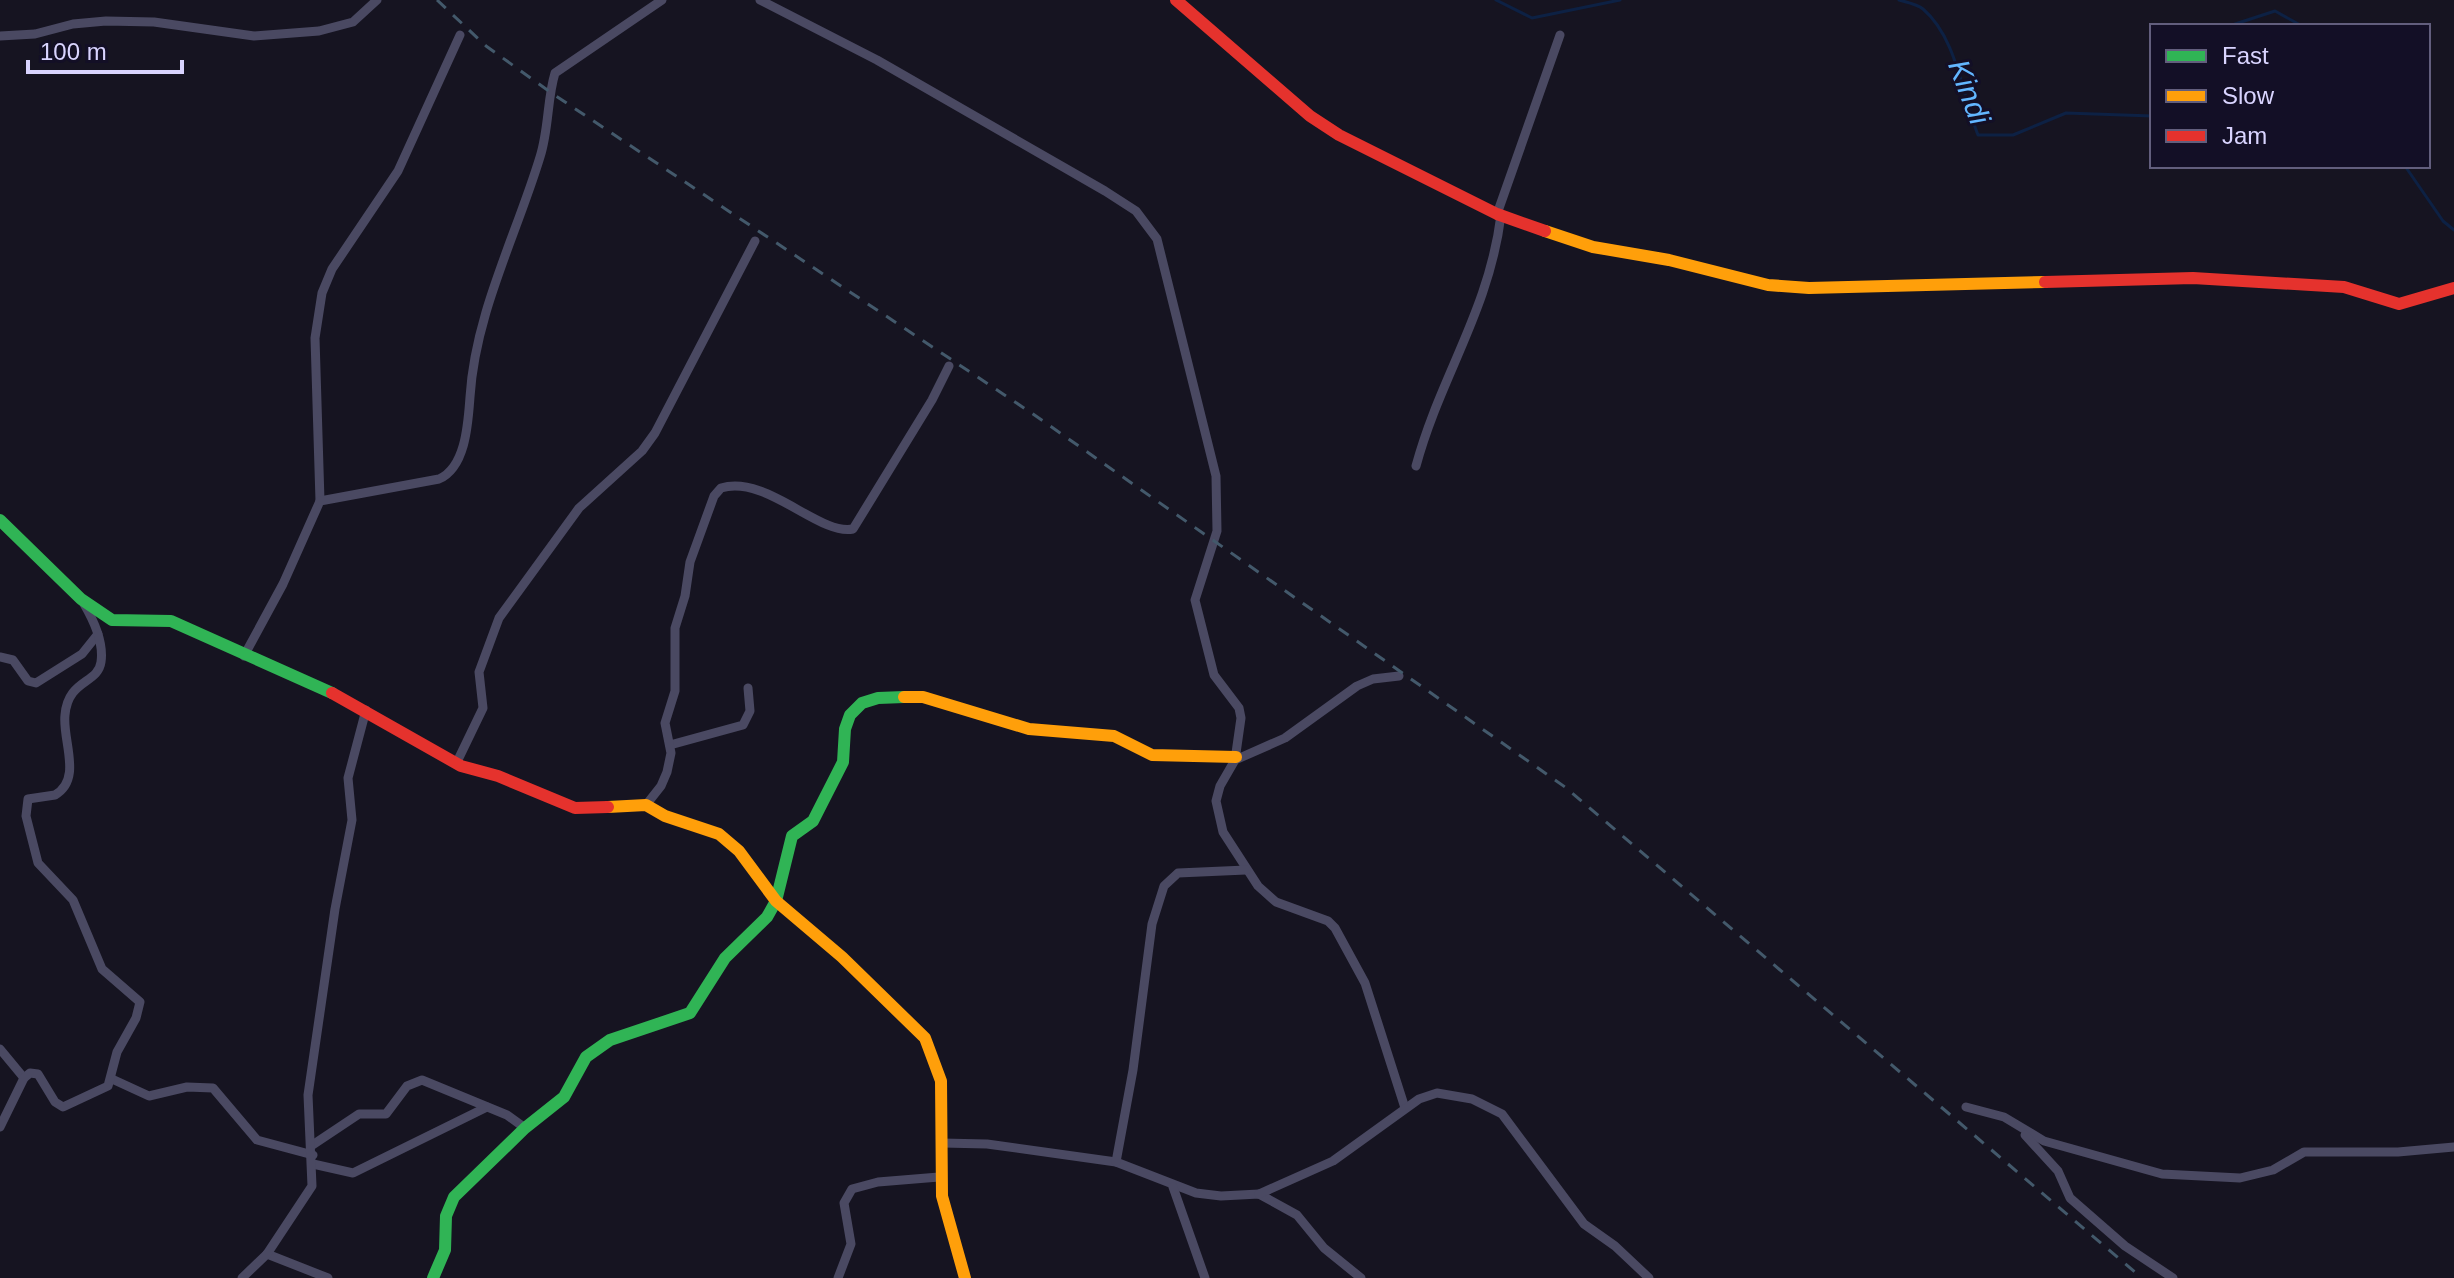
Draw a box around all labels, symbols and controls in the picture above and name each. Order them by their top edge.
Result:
scale bar [28,24,182,74]
legend [2150,24,2430,168]
text: 100 m [40,38,107,65]
text: Fast [2222,42,2269,69]
water label: Kindi [1942,55,1997,130]
text: Slow [2222,82,2275,109]
text: Jam [2222,122,2267,149]

